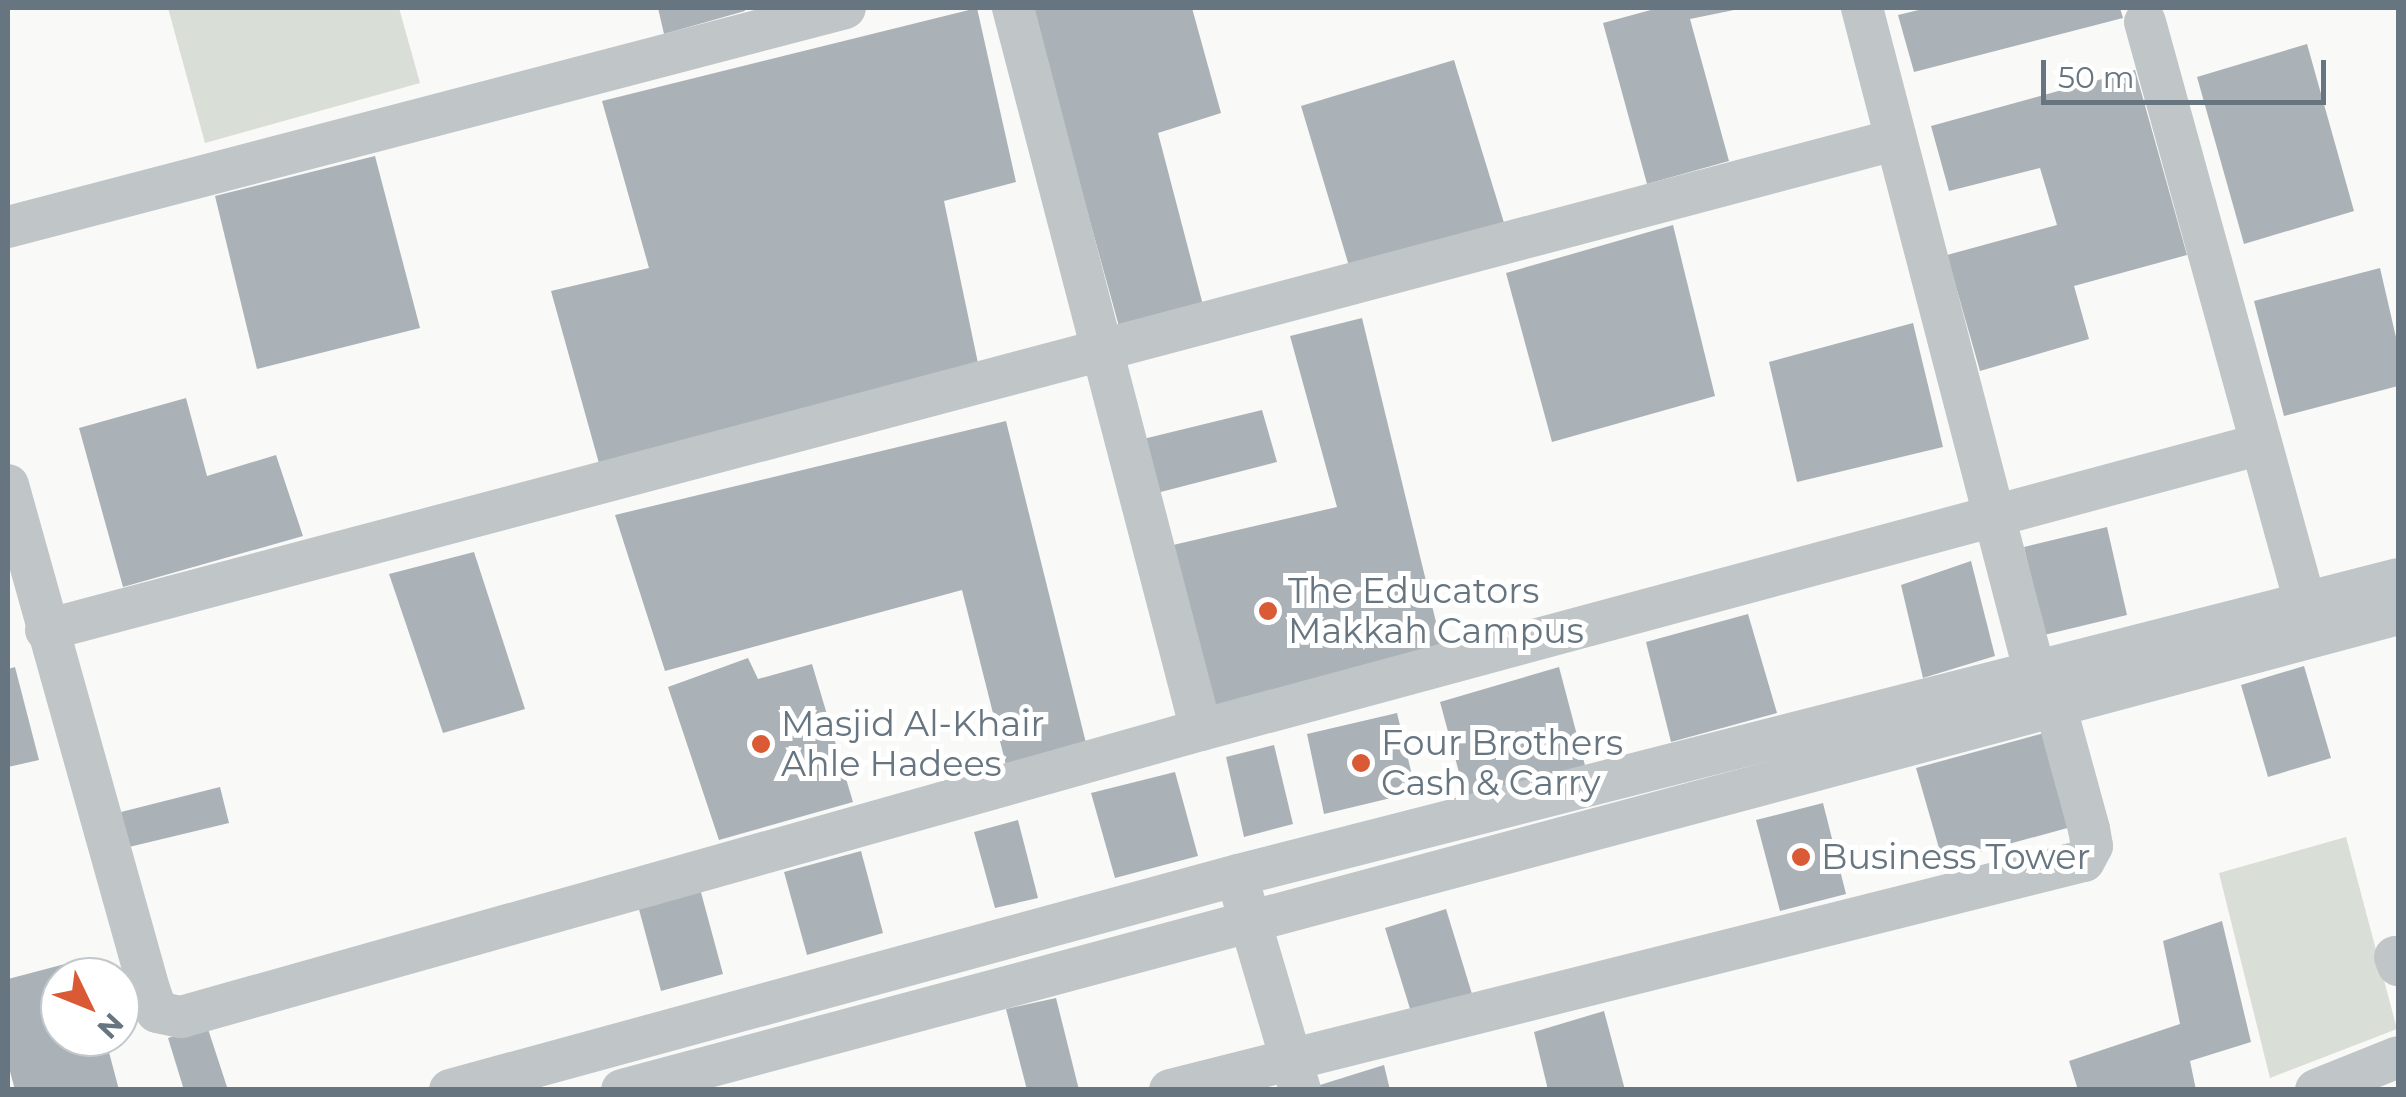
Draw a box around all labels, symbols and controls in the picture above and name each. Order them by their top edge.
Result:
scale bar [2046,40,2331,102]
text: 50 m [2058,59,2135,96]
place label: The Educators Makkah Campus [1288,570,1584,652]
marker: The Educators Makkah Campus [1257,600,1279,622]
place label: Masjid Al-Khair Ahle Hadees [781,703,1045,785]
place label: Four Brothers Cash & Carry [1381,722,1623,804]
marker: Masjid Al-Khair Ahle Hadees [750,733,772,755]
marker: Four Brothers Cash & Carry [1350,752,1372,774]
place label: Business Tower [1821,836,2091,878]
marker: Business Tower [1790,846,1812,868]
north arrow [40,957,140,1057]
text: N [90,1006,131,1046]

